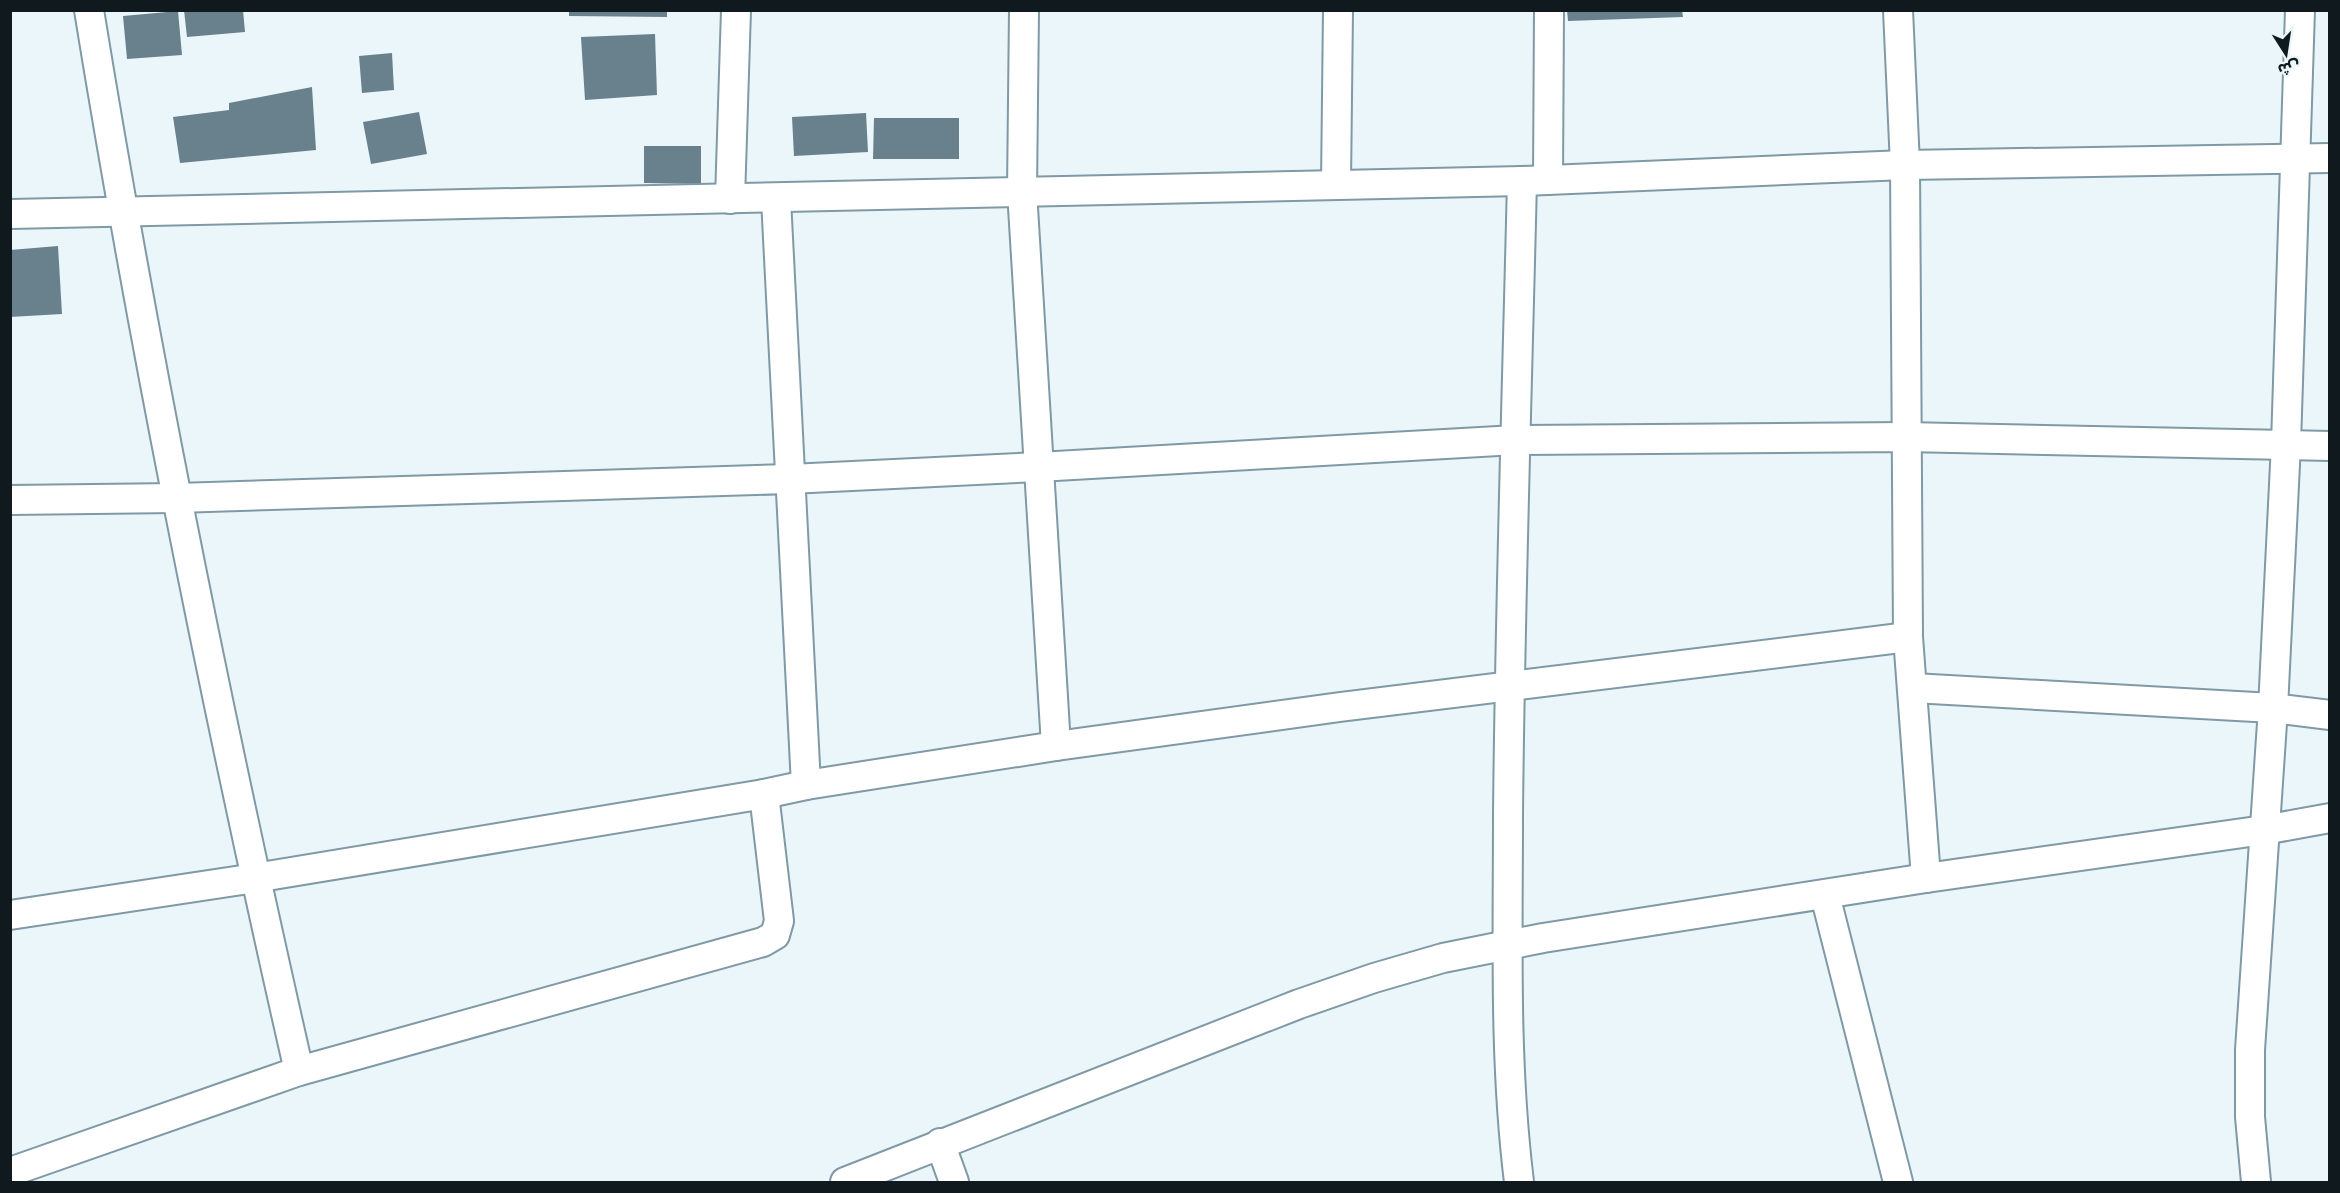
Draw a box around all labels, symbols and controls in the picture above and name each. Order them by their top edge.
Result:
north arrow [2256,24,2316,84]
text: ش [2276,57,2302,80]

